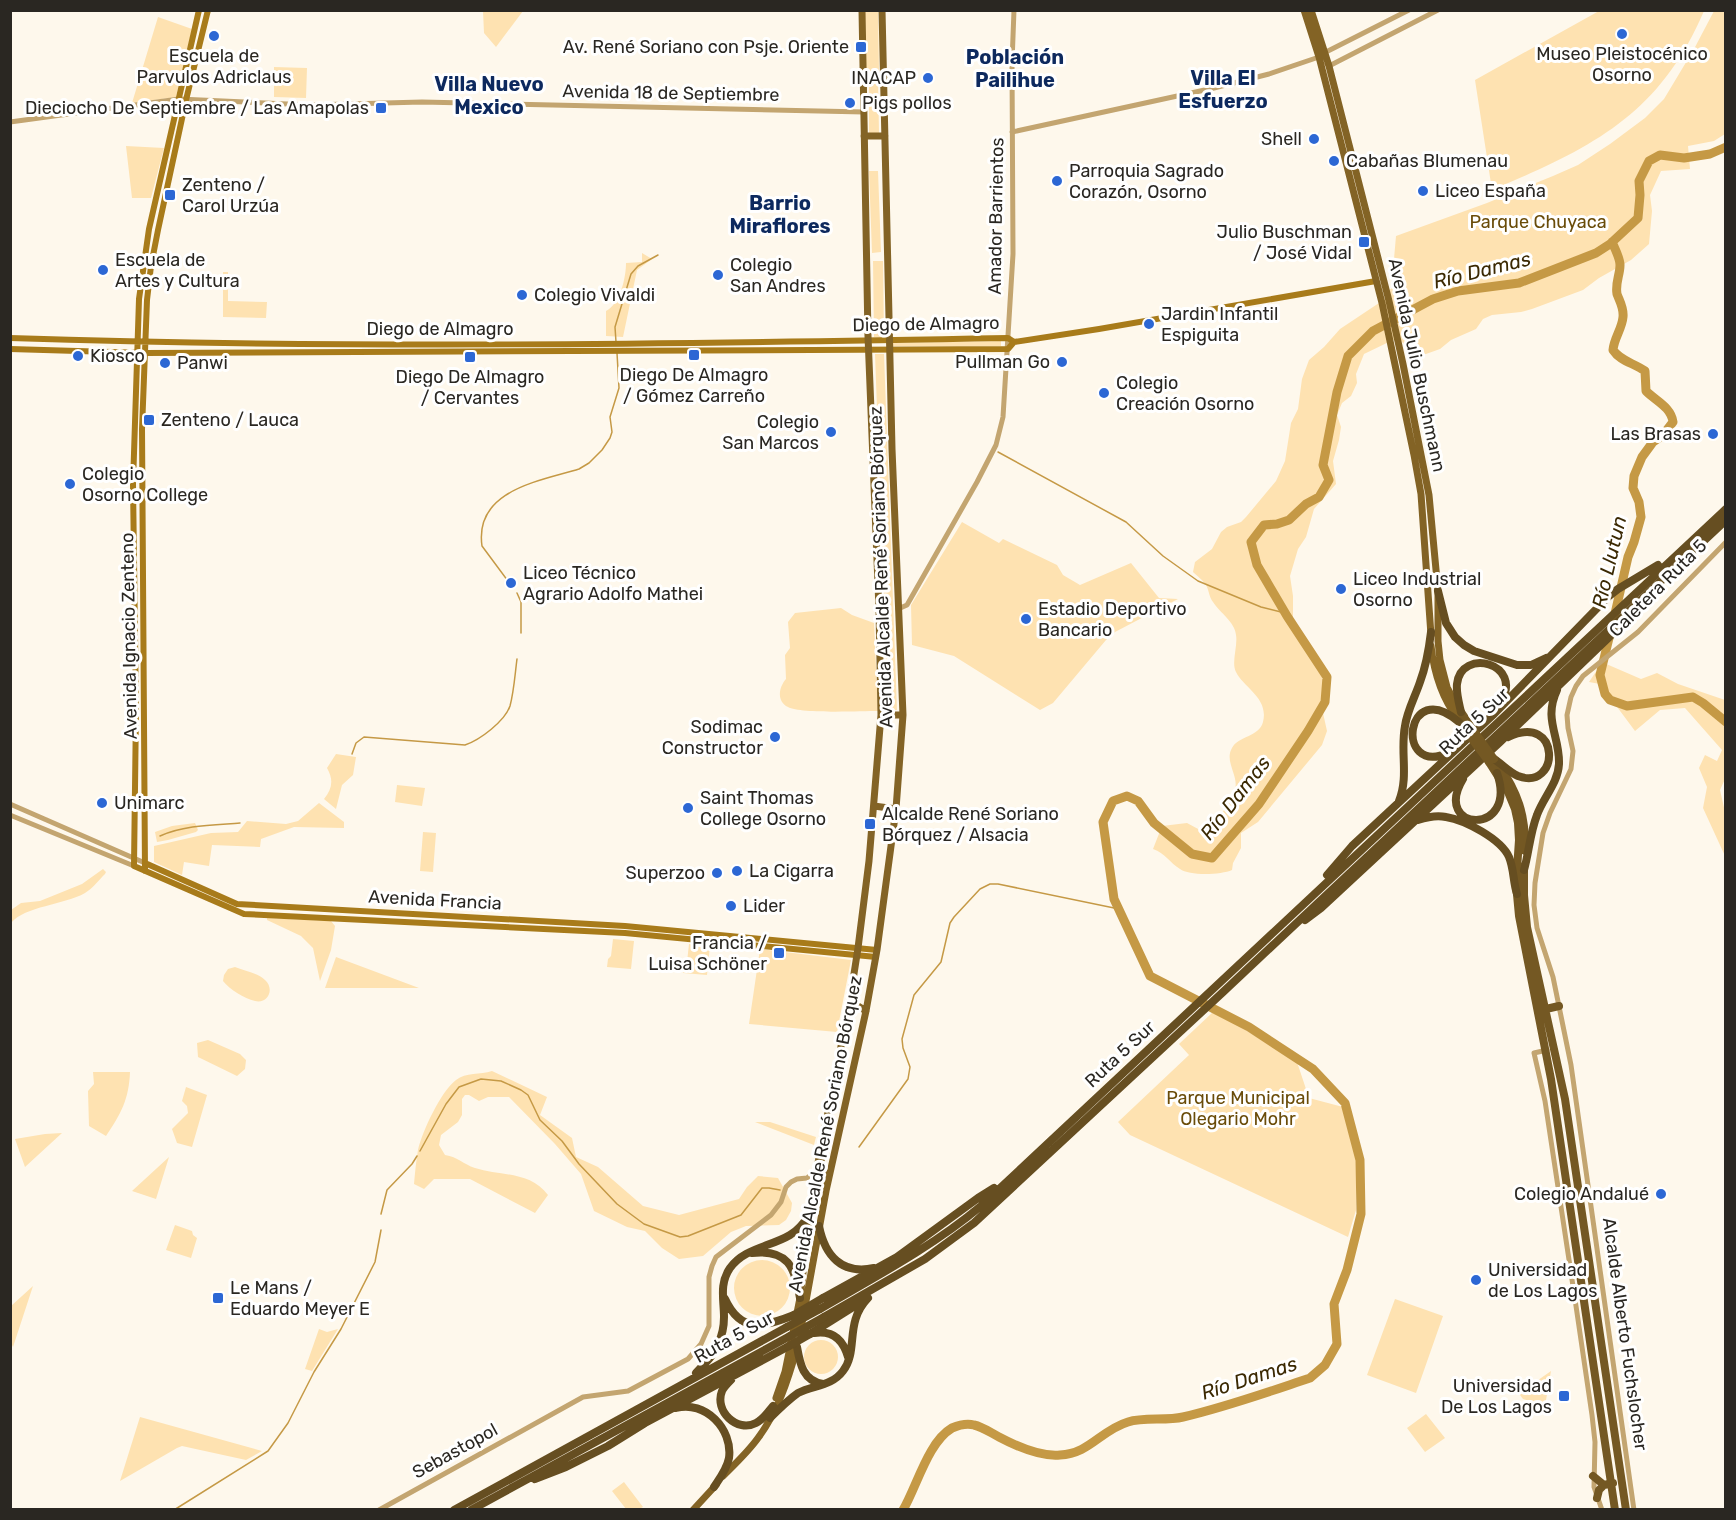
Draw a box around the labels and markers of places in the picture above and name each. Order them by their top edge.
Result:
marker: Museo Pleistocénico Osorno [1615,27,1629,41]
marker: Escuela de Parvulos Adriclaus [207,29,221,43]
place label: Av. René Soriano con Psje. Oriente [563,36,849,58]
marker: Av. René Soriano con Psje. Oriente [854,40,868,54]
place label: Museo Pleistocénico Osorno [1536,43,1708,86]
place label: Escuela de Parvulos Adriclaus [137,45,291,88]
place label: INACAP [851,67,916,89]
marker: INACAP [921,71,935,85]
place label: Pigs pollos [862,92,952,114]
marker: Pigs pollos [843,96,857,110]
place label: Dieciocho De Septiembre / Las Amapolas [25,97,369,119]
marker: Dieciocho De Septiembre / Las Amapolas [374,101,388,115]
place label: Shell [1261,128,1302,150]
marker: Shell [1307,132,1321,146]
place label: Cabañas Blumenau [1346,150,1508,172]
marker: Cabañas Blumenau [1327,154,1341,168]
place label: Parroquia Sagrado Corazón, Osorno [1069,160,1224,203]
place label: Zenteno / Carol Urzúa [182,174,279,217]
marker: Parroquia Sagrado Corazón, Osorno [1050,174,1064,188]
place label: Liceo España [1435,180,1546,202]
marker: Liceo España [1416,184,1430,198]
marker: Zenteno / Carol Urzúa [163,188,177,202]
place label: Julio Buschman / José Vidal [1217,221,1352,264]
marker: Julio Buschman / José Vidal [1357,235,1371,249]
place label: Escuela de Artes y Cultura [115,249,240,292]
place label: Colegio San Andres [730,254,826,297]
marker: Escuela de Artes y Cultura [96,263,110,277]
marker: Colegio San Andres [711,268,725,282]
place label: Colegio Vivaldi [534,284,655,306]
marker: Colegio Vivaldi [515,288,529,302]
place label: Jardin Infantil Espiguita [1161,303,1278,346]
marker: Jardin Infantil Espiguita [1142,317,1156,331]
place label: Kiosco [90,345,145,367]
marker: Diego De Almagro / Gómez Carreño [687,348,701,362]
marker: Kiosco [71,349,85,363]
marker: Diego De Almagro / Cervantes [463,350,477,364]
place label: Pullman Go [955,351,1050,373]
place label: Panwi [177,352,228,374]
marker: Pullman Go [1055,355,1069,369]
marker: Panwi [158,356,172,370]
place label: Diego De Almagro / Gómez Carreño [620,364,768,407]
place label: Diego De Almagro / Cervantes [396,366,544,409]
place label: Colegio Creación Osorno [1116,372,1254,415]
marker: Colegio Creación Osorno [1097,386,1111,400]
place label: Zenteno / Lauca [161,409,299,431]
place label: Colegio San Marcos [722,411,819,454]
marker: Zenteno / Lauca [142,413,156,427]
place label: Las Brasas [1610,423,1701,445]
marker: Colegio San Marcos [824,425,838,439]
marker: Las Brasas [1706,427,1720,441]
place label: Colegio Osorno College [82,463,208,506]
marker: Colegio Osorno College [63,477,77,491]
place label: Liceo Técnico Agrario Adolfo Mathei [523,562,703,605]
place label: Liceo Industrial Osorno [1353,568,1481,611]
marker: Liceo Técnico Agrario Adolfo Mathei [504,576,518,590]
marker: Liceo Industrial Osorno [1334,582,1348,596]
place label: Estadio Deportivo Bancario [1038,598,1187,641]
marker: Estadio Deportivo Bancario [1019,612,1033,626]
place label: Sodimac Constructor [662,716,763,759]
marker: Sodimac Constructor [768,730,782,744]
place label: Saint Thomas College Osorno [700,787,826,830]
place label: Unimarc [114,792,184,814]
marker: Unimarc [95,796,109,810]
marker: Saint Thomas College Osorno [681,801,695,815]
place label: Alcalde René Soriano Bórquez / Alsacia [882,803,1059,846]
marker: Alcalde René Soriano Bórquez / Alsacia [863,817,877,831]
place label: La Cigarra [749,860,834,882]
place label: Superzoo [626,862,705,884]
marker: La Cigarra [730,864,744,878]
marker: Superzoo [710,866,724,880]
place label: Lider [743,895,785,917]
marker: Lider [724,899,738,913]
place label: Francia / Luisa Schöner [648,932,767,975]
marker: Francia / Luisa Schöner [772,946,786,960]
place label: Colegio Andalué [1514,1183,1649,1205]
marker: Colegio Andalué [1654,1187,1668,1201]
place label: Universidad de Los Lagos [1488,1259,1597,1302]
marker: Universidad de Los Lagos [1469,1273,1483,1287]
place label: Le Mans / Eduardo Meyer E [230,1277,370,1320]
marker: Le Mans / Eduardo Meyer E [211,1291,225,1305]
place label: Universidad De Los Lagos [1441,1375,1552,1418]
marker: Universidad De Los Lagos [1557,1389,1571,1403]

